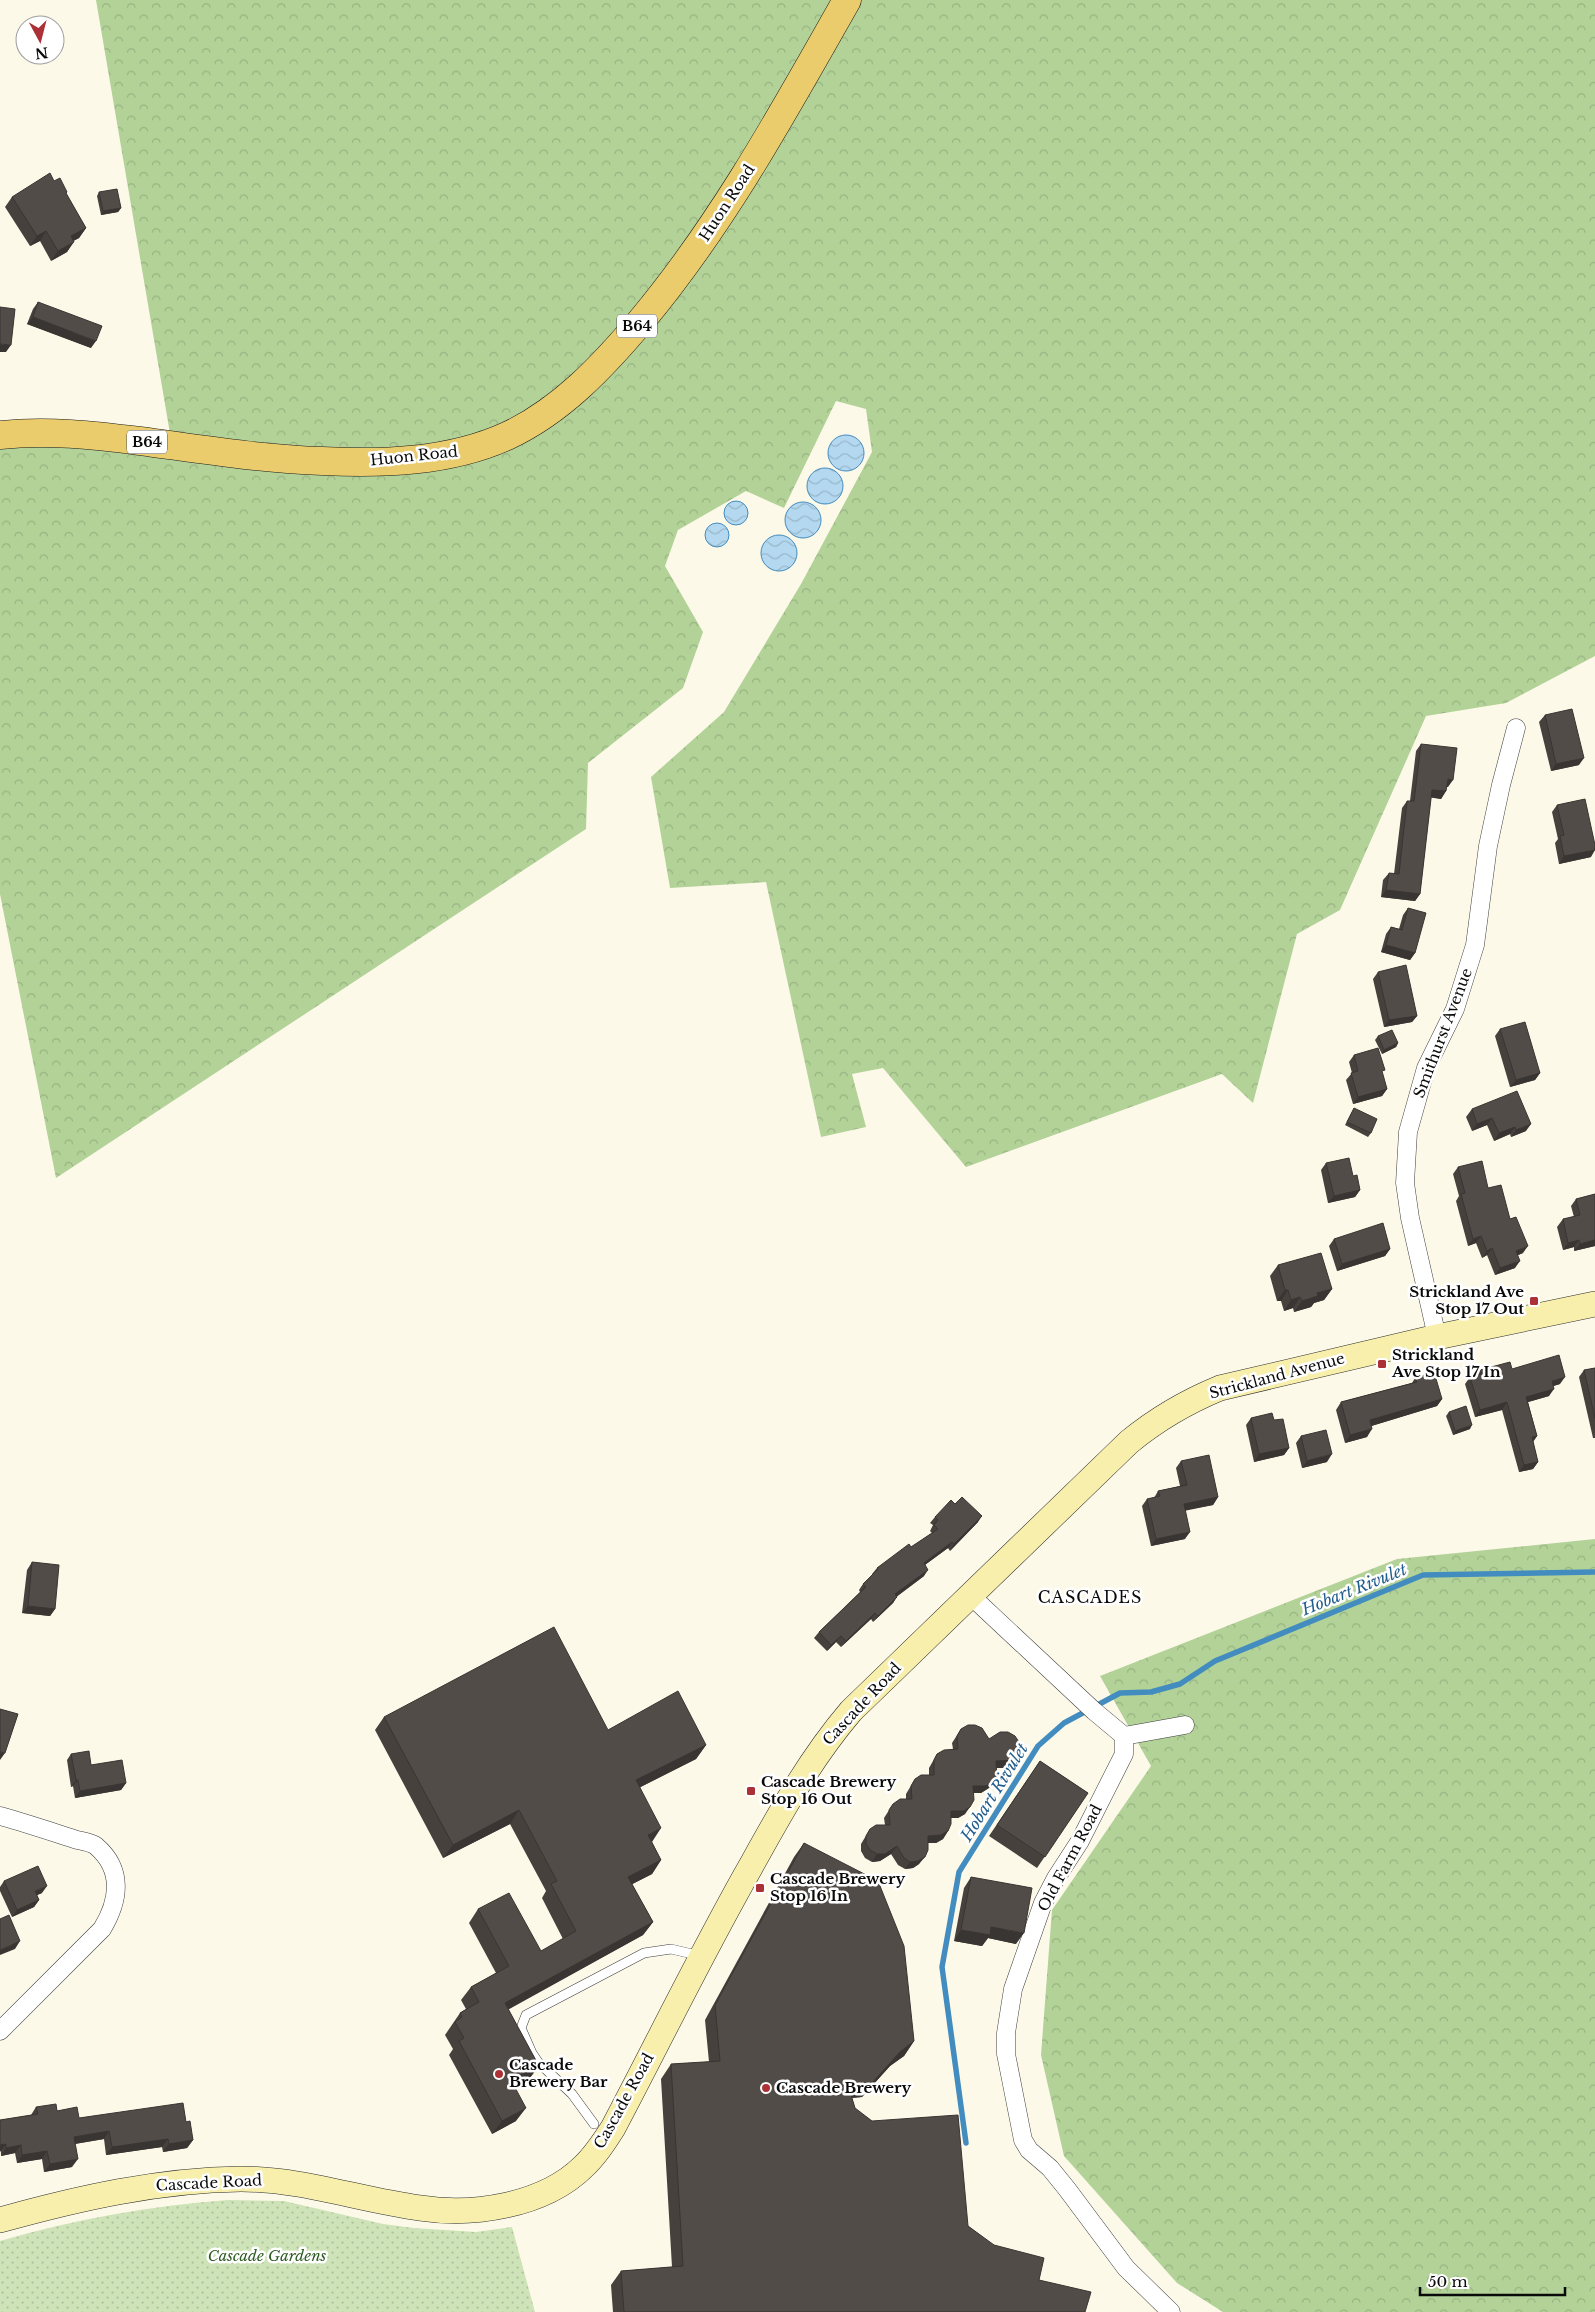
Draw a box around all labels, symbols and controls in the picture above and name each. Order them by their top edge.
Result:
north arrow [15,15,65,65]
text: N [34,43,49,63]
street label: Huon Road [695,161,759,245]
road number: B64 [617,314,657,338]
road number: B64 [127,431,167,454]
street label: Huon Road [369,441,459,470]
street label: Smithurst Avenue [1409,965,1476,1100]
place label: Strickland Ave Stop 17 Out [1409,1282,1524,1318]
marker: Strickland Ave Stop 17 Out [1528,1295,1540,1307]
place label: Strickland Ave Stop 17 In [1391,1345,1501,1381]
street label: Strickland Avenue [1207,1348,1347,1403]
marker: Strickland Ave Stop 17 In [1376,1358,1388,1370]
water label: Hobart Rivulet [1298,1559,1410,1620]
district label: CASCADES [1038,1587,1142,1607]
street label: Cascade Road [818,1658,905,1749]
water label: Hobart Rivulet [955,1739,1032,1845]
place label: Cascade Brewery Stop 16 Out [761,1772,896,1808]
marker: Cascade Brewery Stop 16 Out [745,1785,757,1797]
street label: Old Farm Road [1033,1801,1106,1915]
place label: Cascade Brewery Stop 16 In [770,1869,905,1905]
marker: Cascade Brewery Stop 16 In [754,1882,766,1894]
street label: Cascade Road [589,2050,658,2152]
place label: Cascade Brewery Bar [509,2055,608,2091]
marker: Cascade Brewery Bar [493,2068,505,2080]
place label: Cascade Brewery [776,2078,911,2097]
marker: Cascade Brewery [760,2082,772,2094]
street label: Cascade Road [155,2170,263,2195]
park label: Cascade Gardens [208,2246,327,2265]
scale bar [1420,2264,1565,2296]
text: 50 m [1428,2272,1468,2291]

